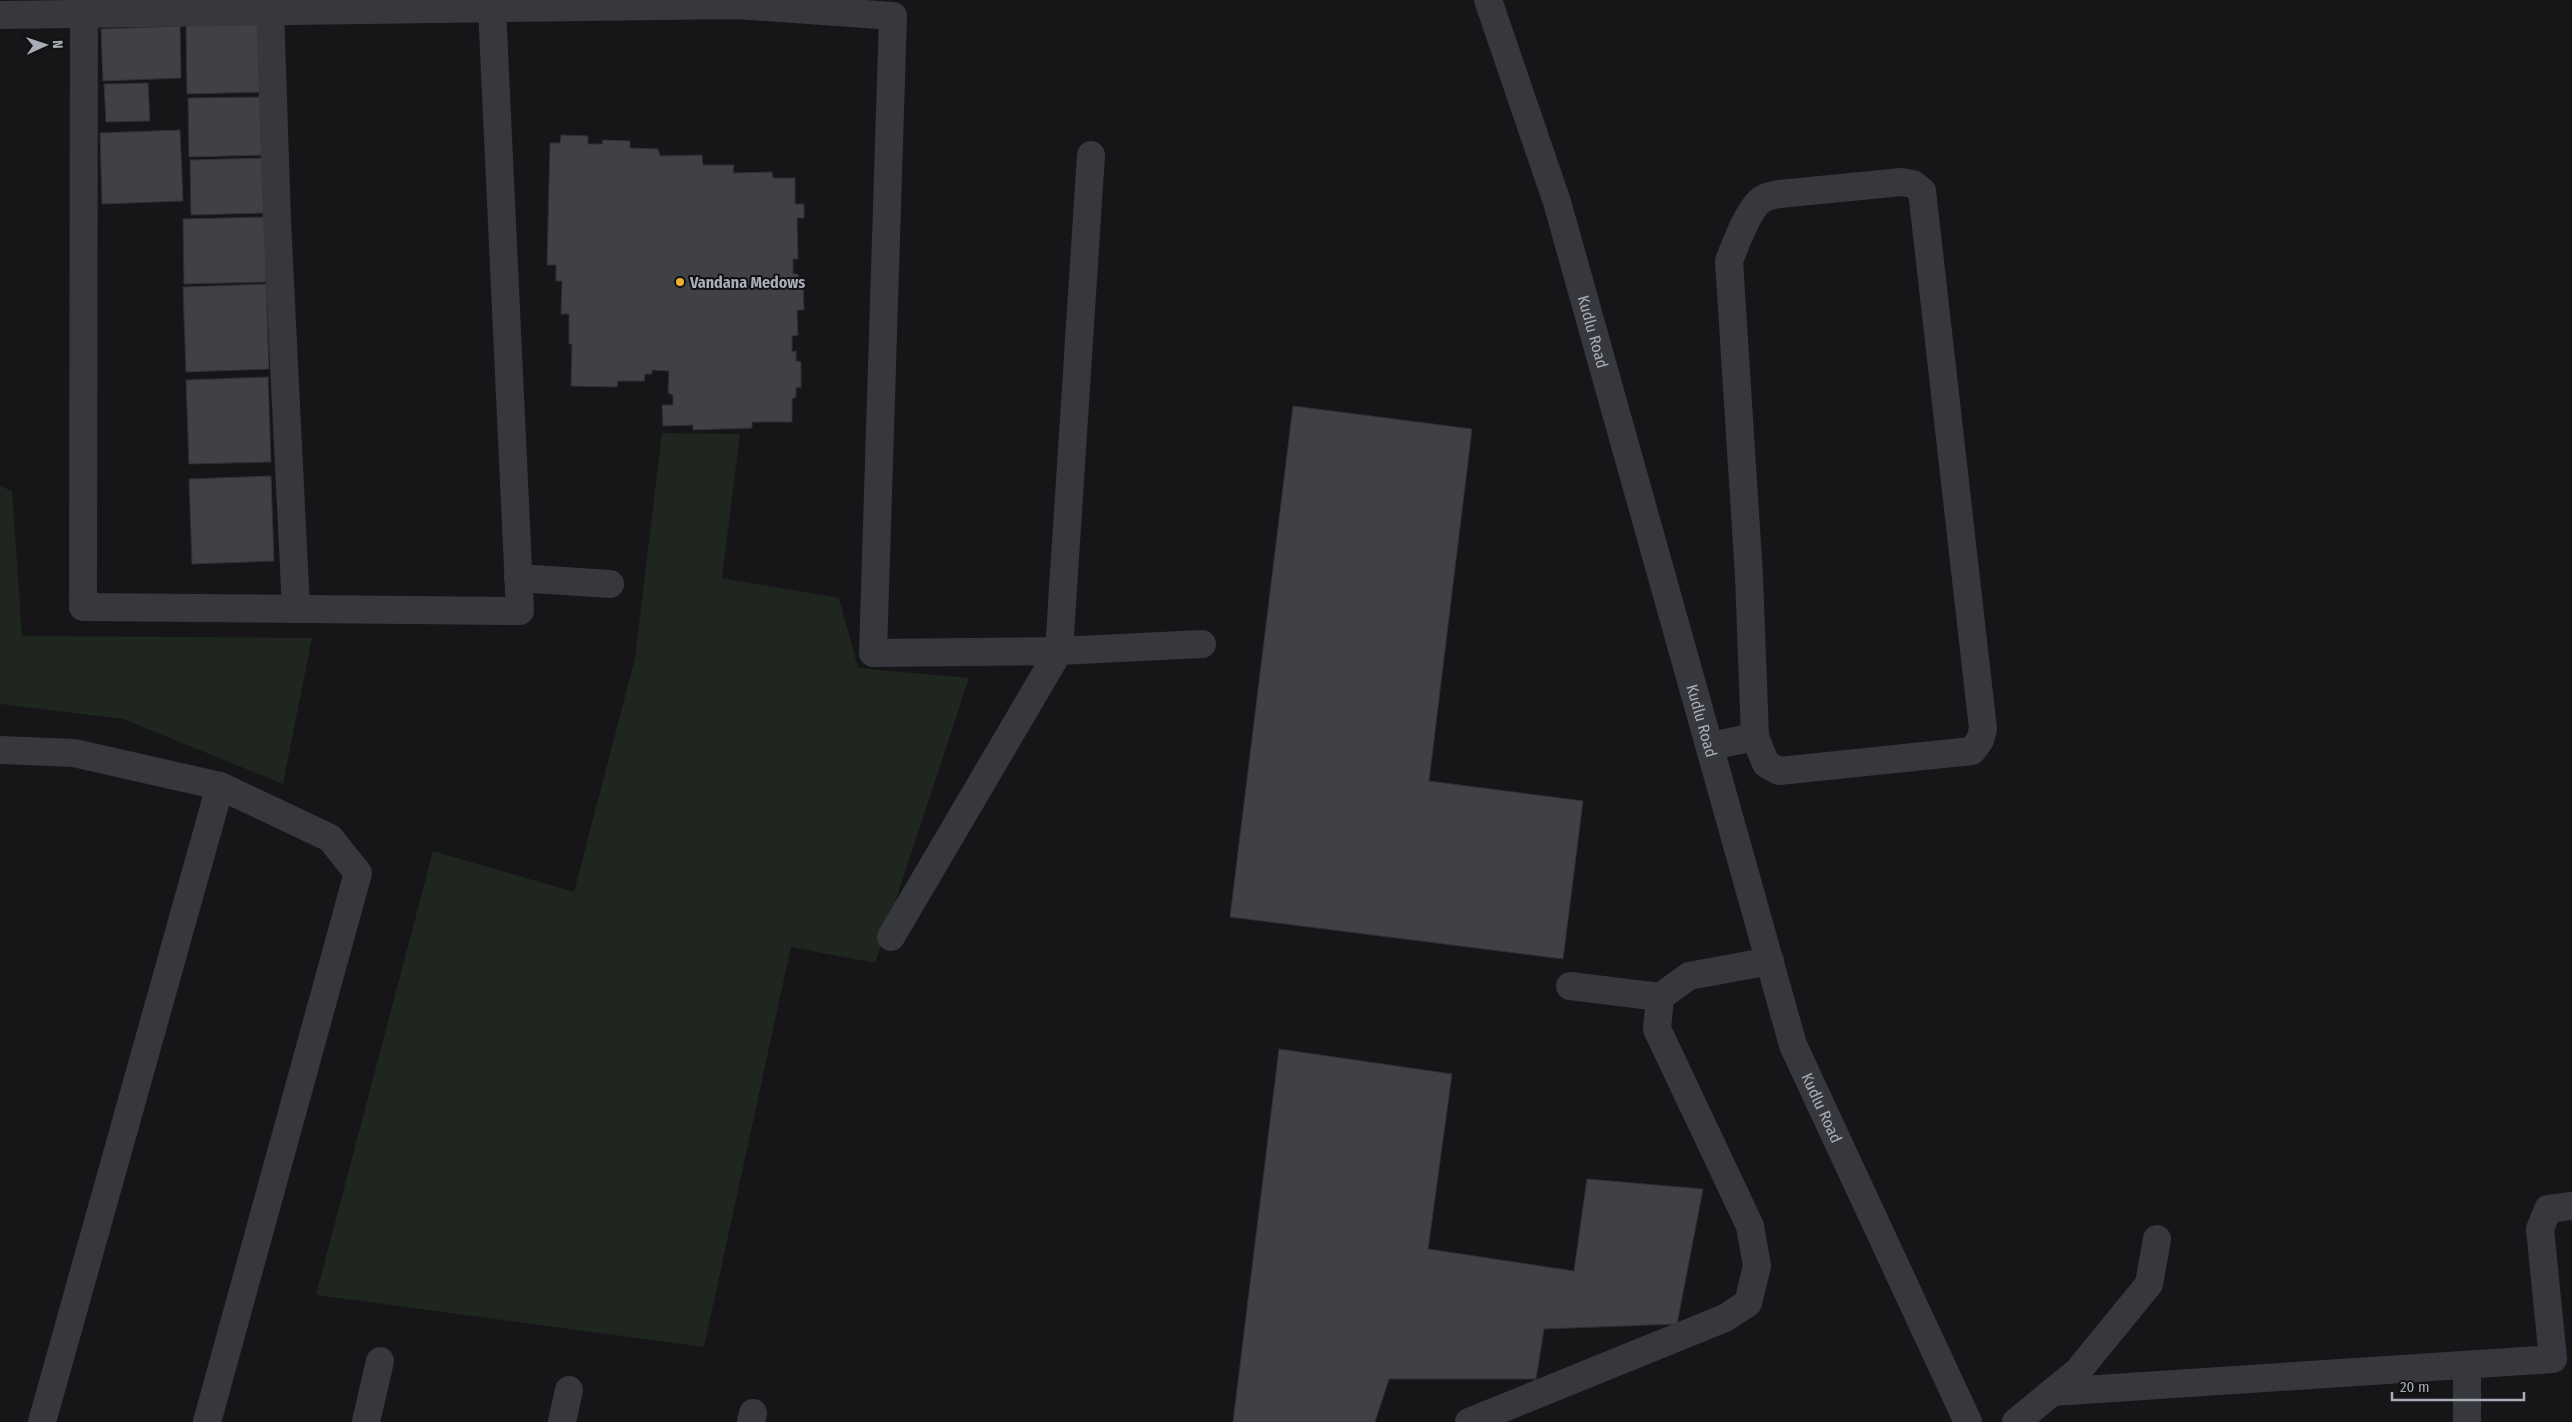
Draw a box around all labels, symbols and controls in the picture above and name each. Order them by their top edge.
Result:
north arrow [20,20,70,70]
text: N [49,40,66,49]
place label: Vandana Medows [689,273,805,292]
marker: Vandana Medows [674,276,686,288]
street label: Kudlu Road [1574,293,1613,370]
street label: Kudlu Road [1683,682,1721,759]
street label: Kudlu Road [1798,1070,1846,1146]
scale bar [2392,1370,2524,1402]
text: 20 m [2400,1378,2430,1396]

